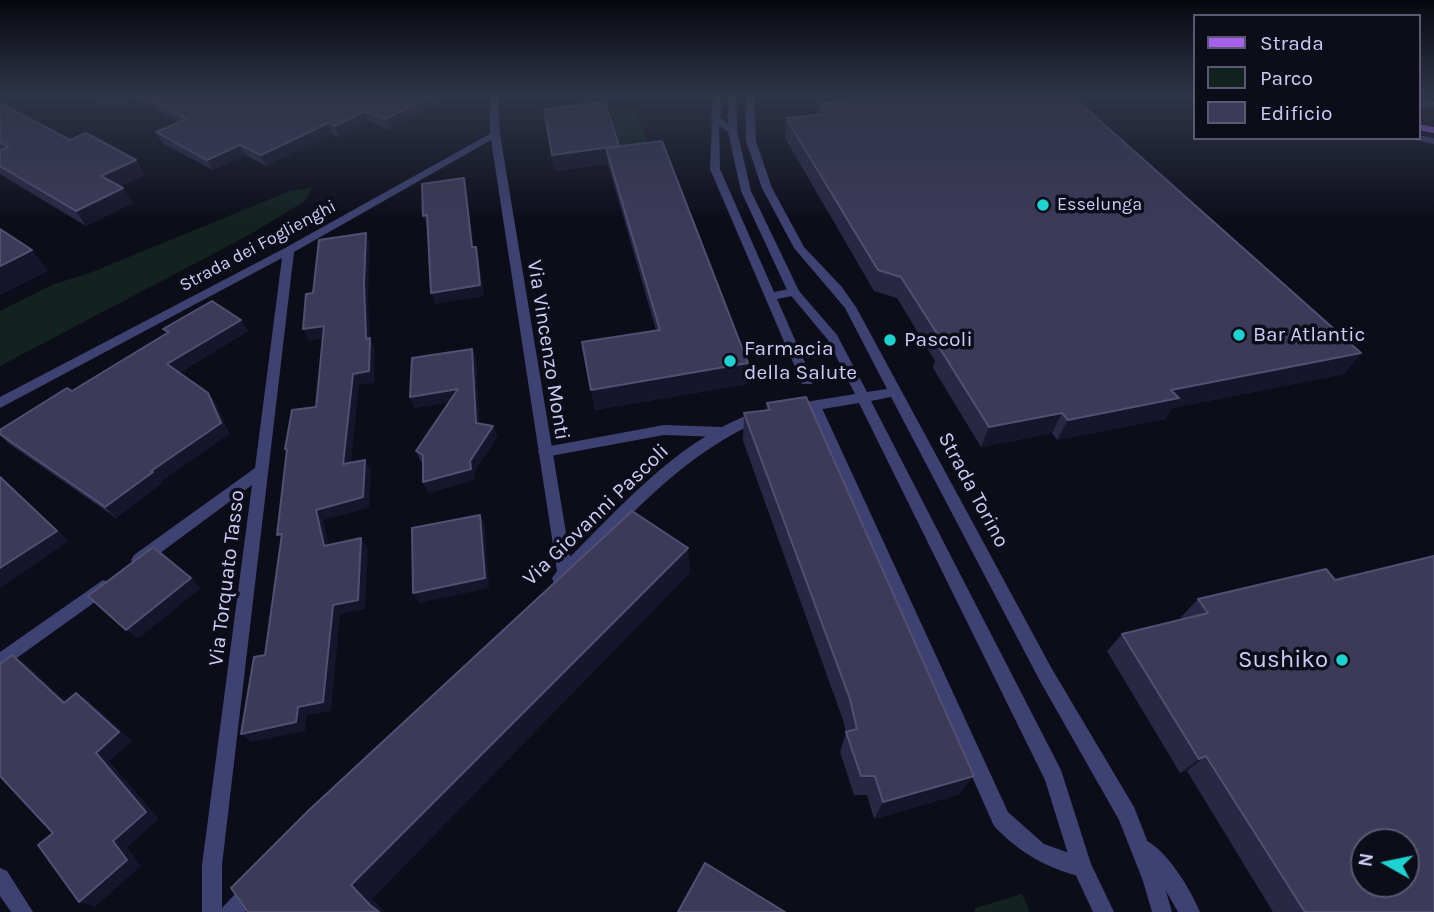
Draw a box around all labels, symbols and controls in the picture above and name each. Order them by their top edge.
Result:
legend [1192,14,1420,140]
text: Strada [1260,31,1324,55]
text: Parco [1260,66,1313,90]
text: Edificio [1260,101,1333,125]
place label: Esselunga [1057,194,1142,216]
street label: Strada dei Foglienghi [176,196,340,296]
marker: Esselunga [1035,197,1051,213]
street label: Via Vincenzo Monti [521,258,575,442]
place label: Bar Atlantic [1253,322,1365,348]
place label: Pascoli [904,327,973,353]
marker: Bar Atlantic [1231,327,1247,343]
marker: Pascoli [882,332,898,348]
place label: Farmacia della Salute [744,336,857,386]
marker: Farmacia della Salute [722,353,738,369]
street label: Strada Torino [932,428,1014,552]
street label: Via Giovanni Pascoli [518,439,674,591]
street label: Via Torquato Tasso [204,489,250,667]
place label: Sushiko [1238,646,1328,674]
marker: Sushiko [1334,652,1350,668]
north arrow [1350,828,1420,898]
text: N [1354,852,1378,868]

